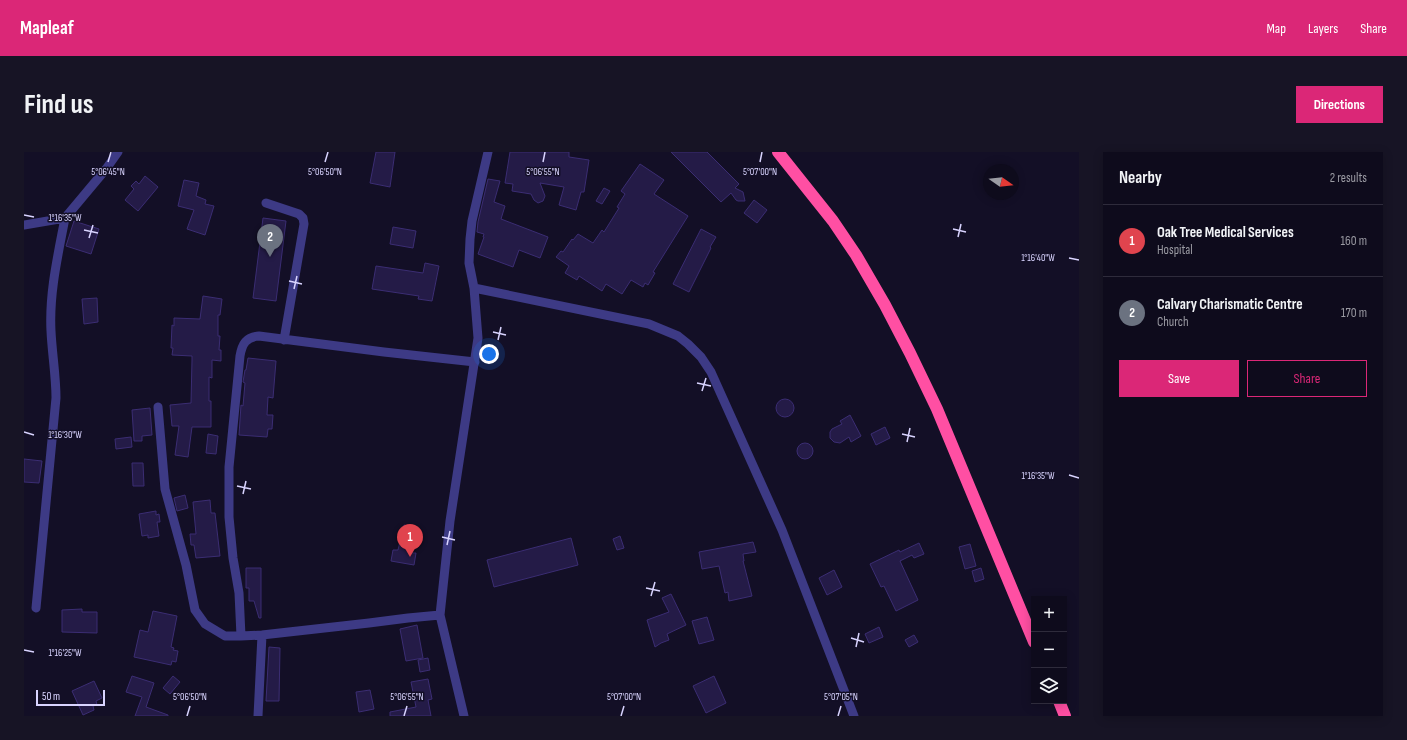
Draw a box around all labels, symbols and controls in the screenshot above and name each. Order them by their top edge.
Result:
text: Mapleaf [20,17,74,40]
text: Map [1266,20,1286,37]
text: Layers [1308,20,1338,37]
text: Share [1360,20,1387,37]
button: Directions [1296,86,1383,123]
text: Find us [24,88,93,121]
north arrow [983,164,1019,200]
text: 5°06'45"N [91,166,125,178]
text: 5°06'50"N [308,166,342,178]
text: 5°06'55"N [526,166,560,178]
text: 5°07'00"N [743,166,777,178]
text: Nearby [1119,168,1162,188]
text: 2 results [1330,170,1367,186]
text: 1°16'35"W [48,212,82,224]
text: Oak Tree Medical Services [1157,223,1294,242]
pin: 2 [257,224,283,257]
text: 1 [1129,233,1135,249]
text: 160 m [1341,233,1367,249]
text: Hospital [1157,242,1193,258]
text: 1°16'40"W [1021,252,1055,264]
text: Calvary Charismatic Centre [1157,295,1303,314]
text: 2 [1129,305,1135,321]
text: 170 m [1341,305,1367,321]
text: Church [1157,314,1189,330]
your location [479,344,499,364]
button: Save [1119,360,1239,397]
button: Share [1247,360,1367,397]
text: 1°16'30"W [48,429,82,441]
text: 1°16'35"W [1021,470,1055,482]
pin: 1 [397,524,423,557]
map controls [1031,596,1067,704]
button: + [1031,596,1067,632]
button: − [1031,632,1067,668]
text: 1°16'25"W [48,647,82,659]
button: layers [1031,668,1067,704]
scale bar [36,688,105,707]
text: 50 m [42,690,60,703]
text: 5°06'50"N [173,691,207,703]
text: 5°06'55"N [390,691,424,703]
text: 5°07'00"N [607,691,641,703]
text: 5°07'05"N [824,691,858,703]

